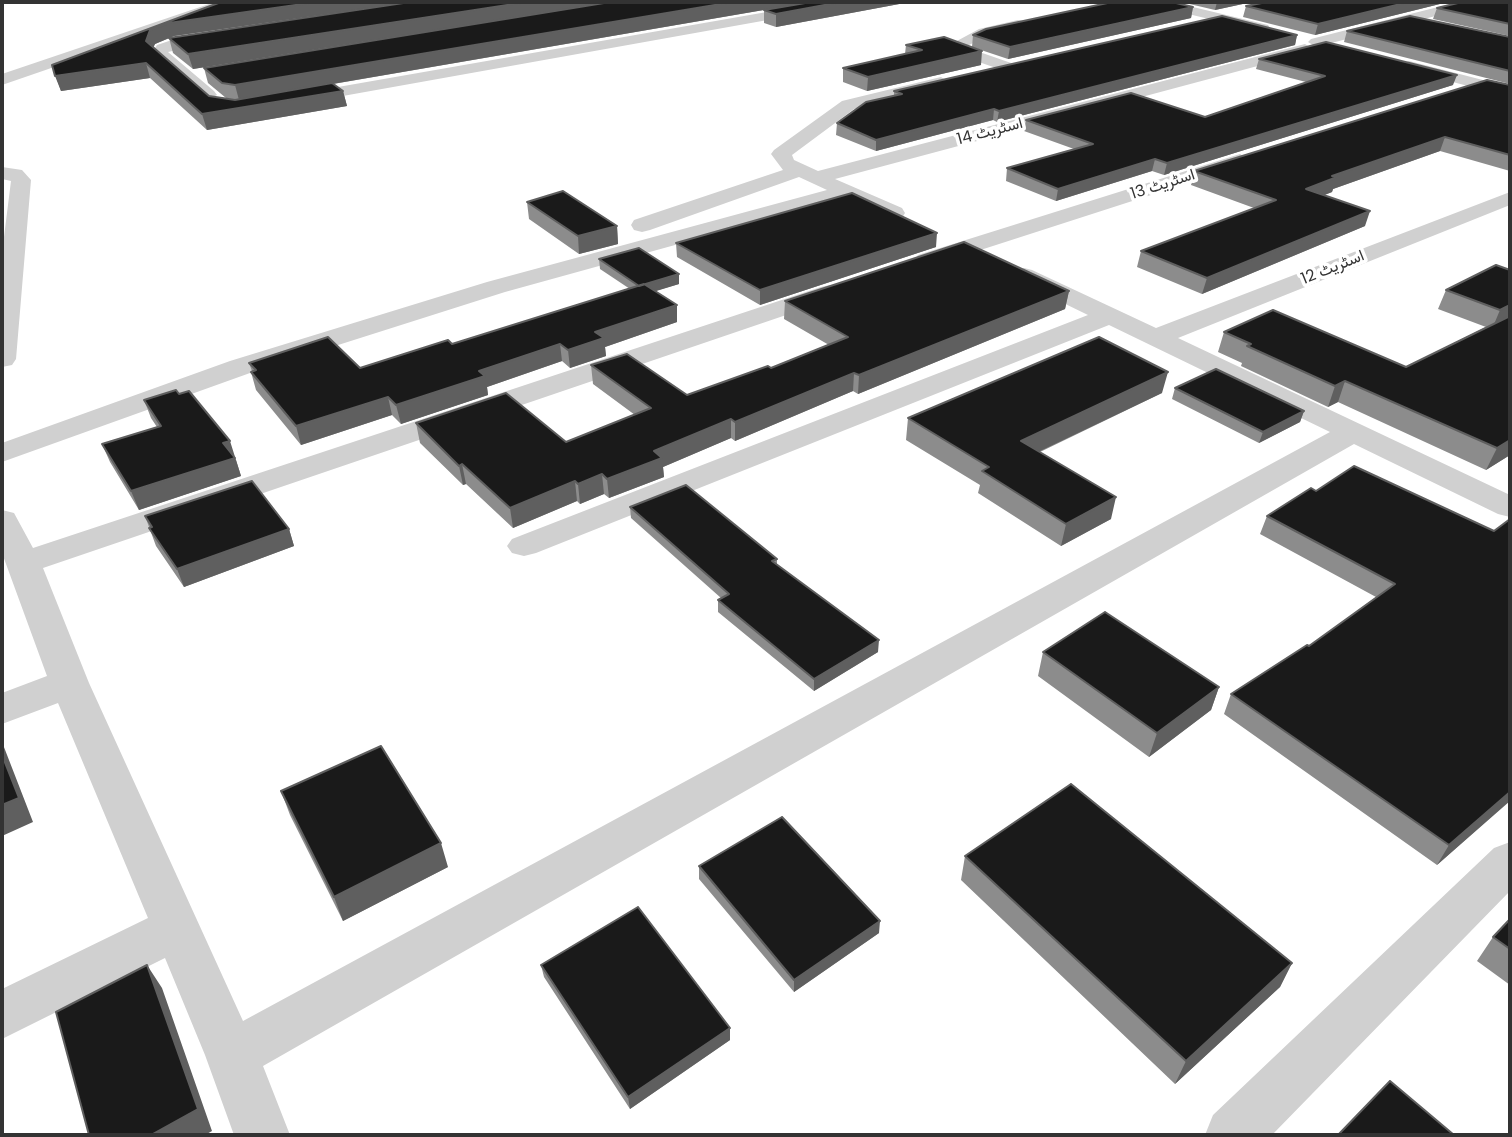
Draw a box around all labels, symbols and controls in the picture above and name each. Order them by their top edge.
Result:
street label: اسٹریٹ 14 [955,114,1025,150]
street label: اسٹریٹ 13 [1128,166,1198,204]
street label: اسٹریٹ 12 [1299,247,1367,289]

